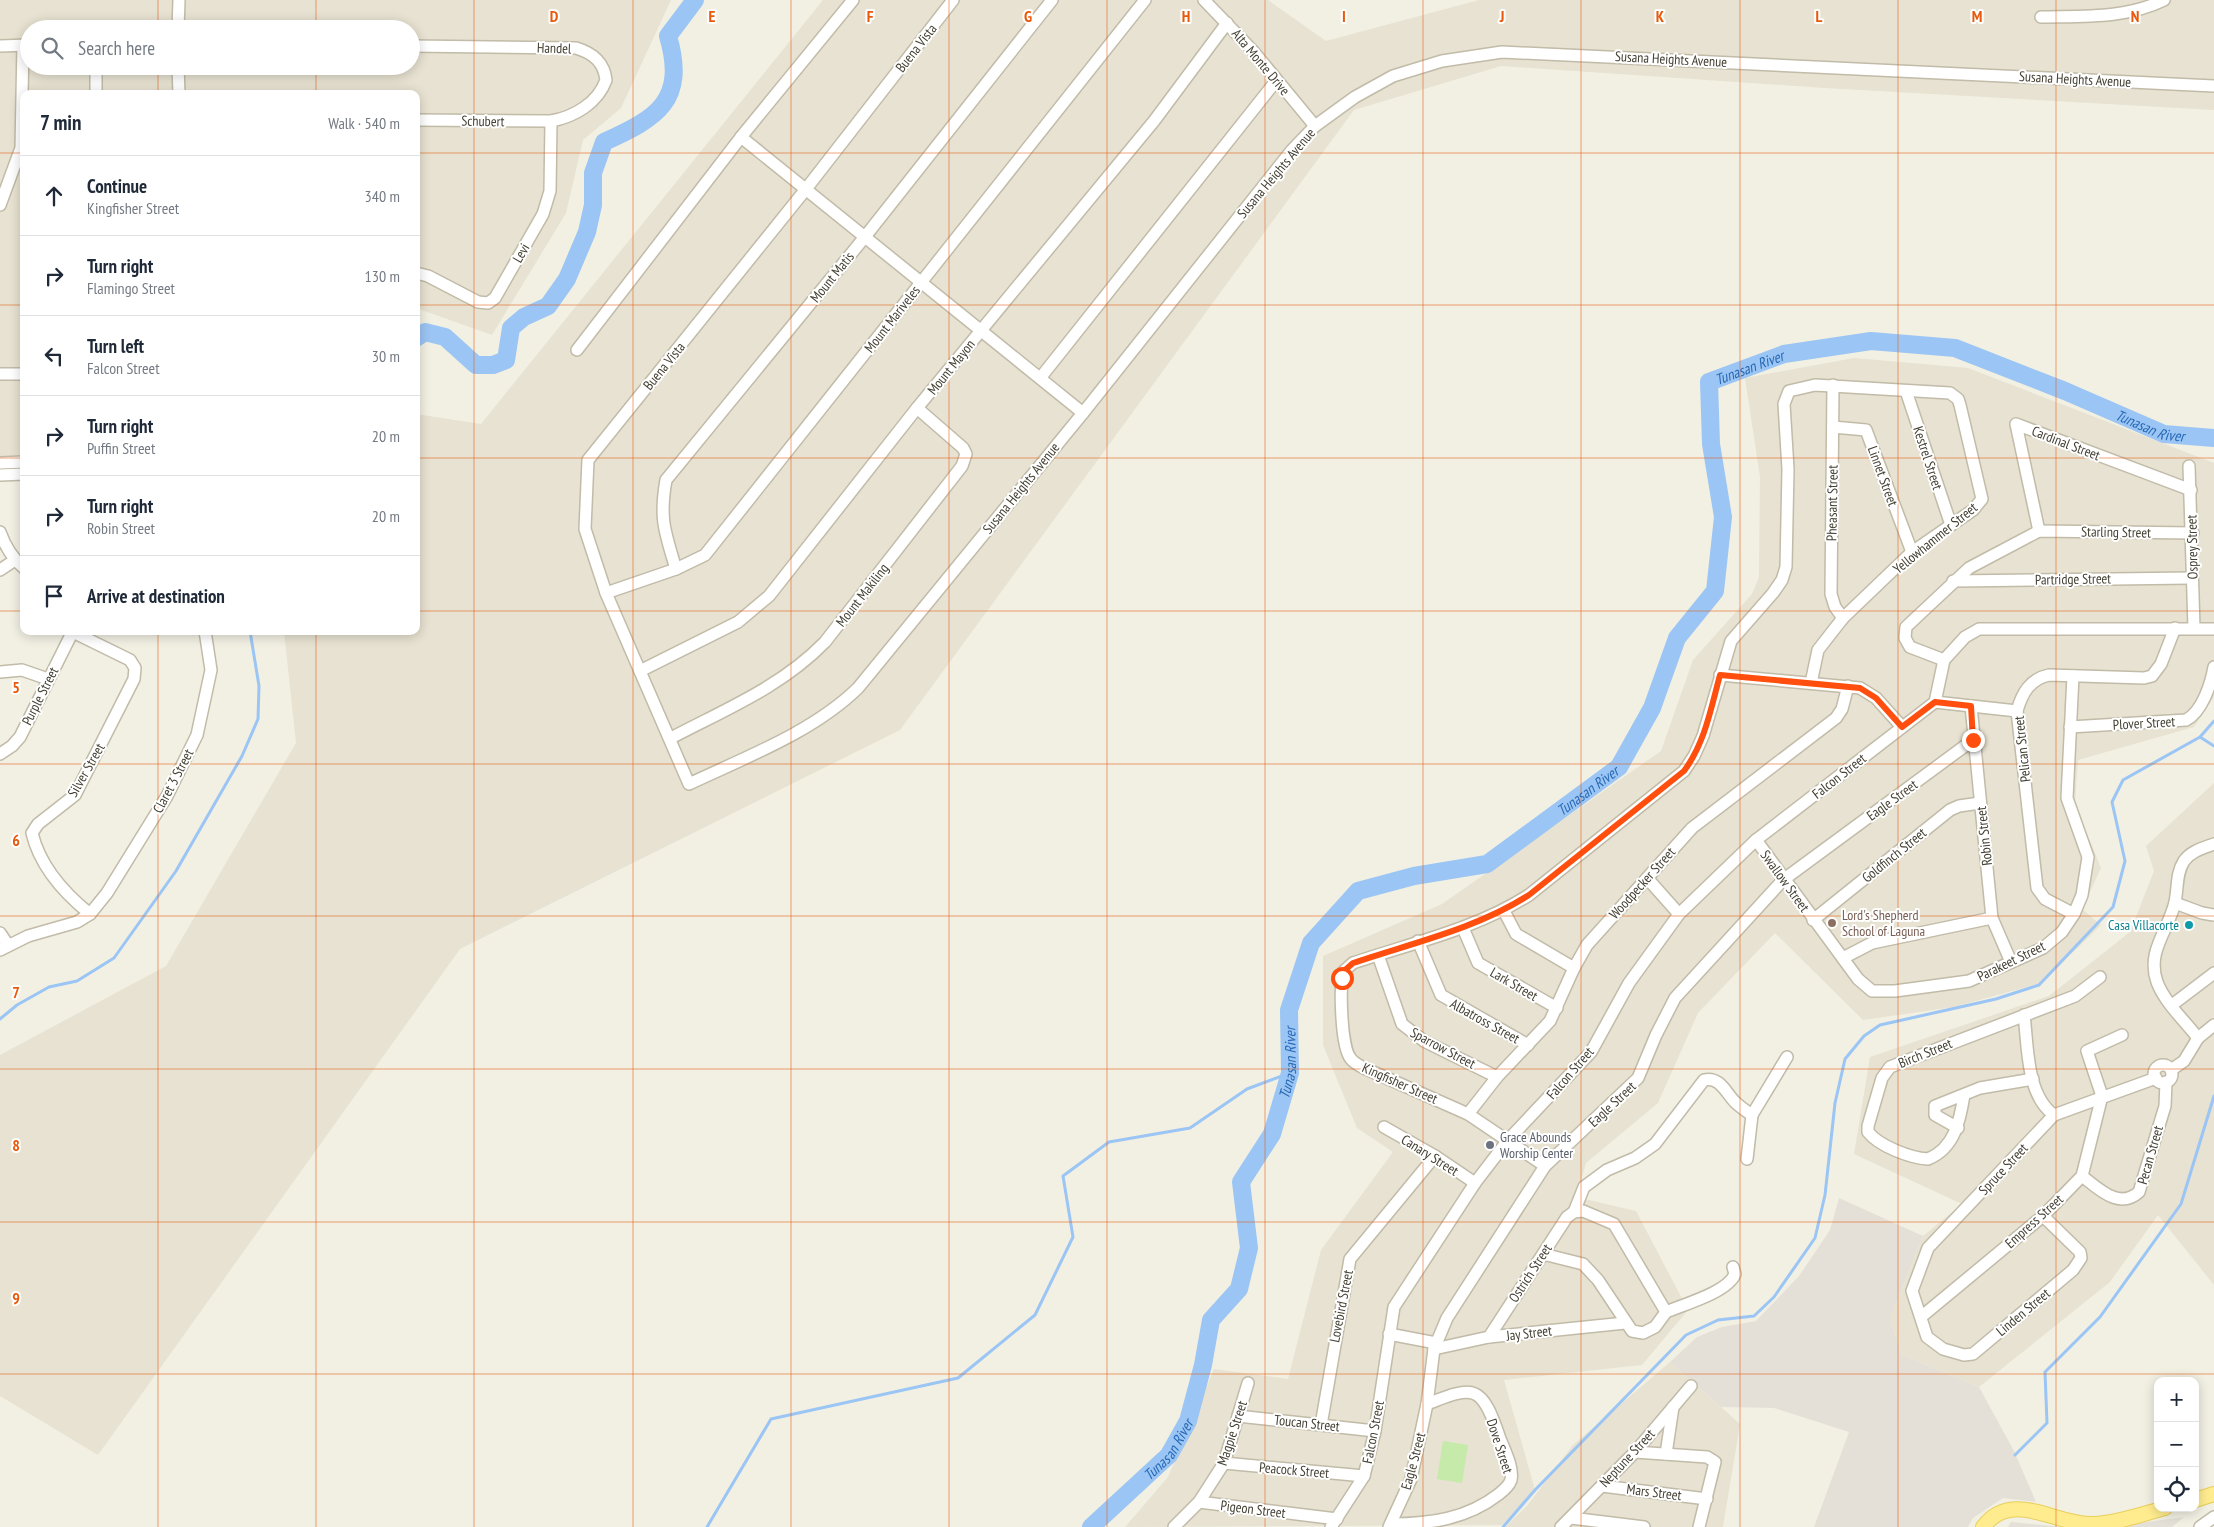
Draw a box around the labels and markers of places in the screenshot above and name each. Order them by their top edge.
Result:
place label: Lord's Shepherd School of Laguna [1842,906,1925,940]
place label: Casa Villacorte [2108,916,2179,934]
marker: Lord's Shepherd School of Laguna [1826,917,1838,929]
marker: Casa Villacorte [2183,919,2195,931]
place label: Grace Abounds Worship Center [1500,1128,1573,1162]
marker: Grace Abounds Worship Center [1484,1139,1496,1151]

